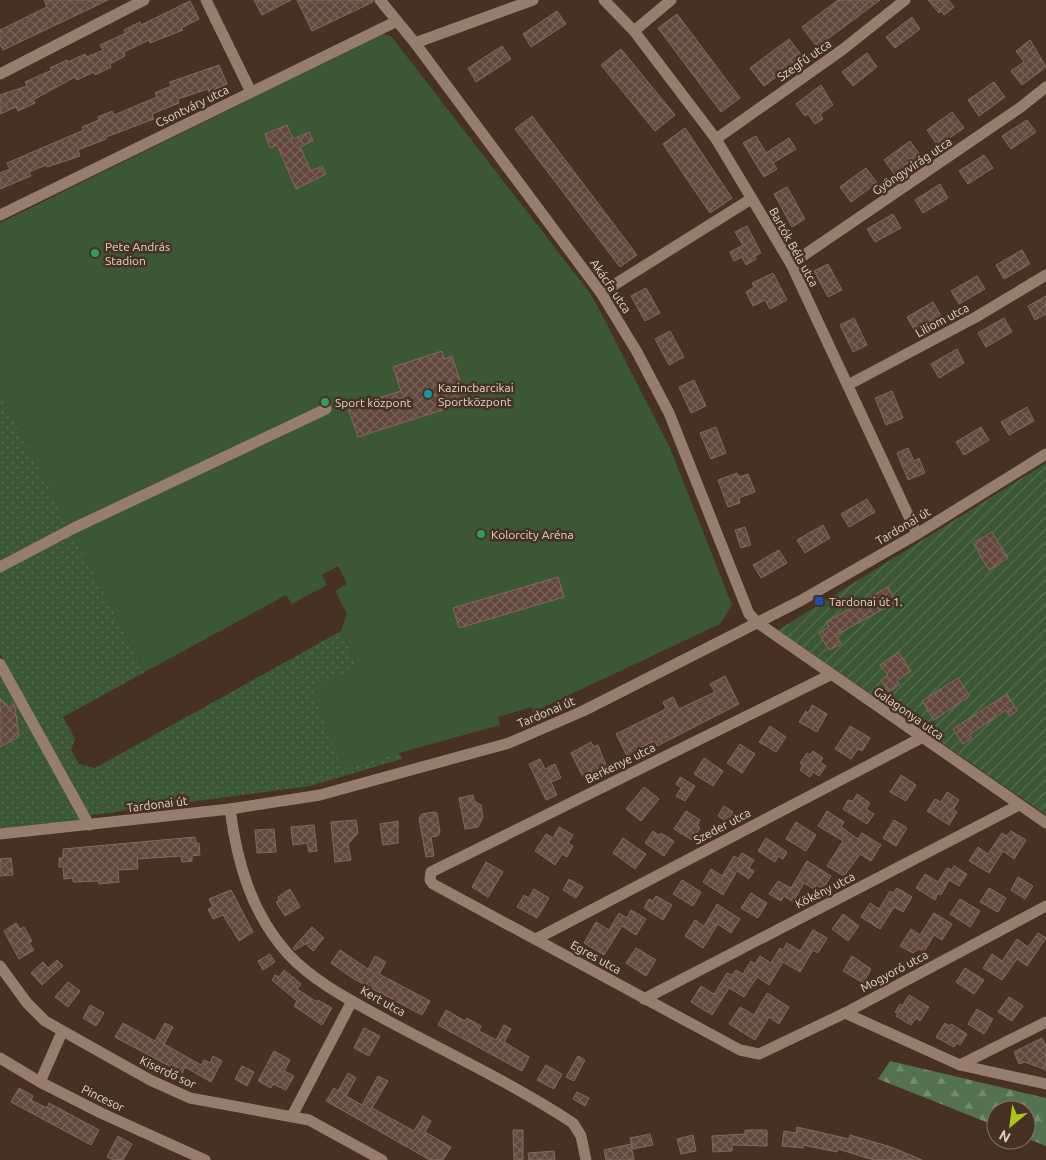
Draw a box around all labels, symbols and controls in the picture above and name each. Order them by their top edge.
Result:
street label: Szegfű utca [775,37,833,83]
street label: Csontváry utca [153,83,231,129]
street label: Gyöngyvirág utca [870,135,954,197]
street label: Bartók Béla utca [767,205,821,289]
place label: Pete András Stadion [105,240,170,267]
marker: Pete András Stadion [89,247,101,259]
street label: Akácfa utca [588,257,634,315]
street label: Liliom utca [913,301,971,339]
place label: Kazincbarcikai Sportközpont [438,381,514,408]
marker: Kazincbarcikai Sportközpont [422,388,434,400]
marker: Sport központ [319,396,331,408]
place label: Sport központ [335,396,411,409]
street label: Tardonai út [873,505,933,547]
marker: Kolorcity Aréna [475,528,487,540]
place label: Kolorcity Aréna [491,528,574,541]
marker: Tardonai út 1. [813,595,825,607]
place label: Tardonai út 1. [829,595,903,608]
street label: Galagonya utca [872,684,946,742]
street label: Tardonai út [515,694,577,730]
street label: Berkenye utca [583,740,657,786]
street label: Tardonai út [126,794,188,814]
street label: Szeder utca [691,806,753,846]
street label: Kökény utca [793,869,857,911]
street label: Egres utca [568,938,624,976]
street label: Mogyoró utca [858,948,930,994]
street label: Kert utca [358,983,408,1019]
street label: Kiserdő sor [138,1053,199,1091]
street label: Pincesor [80,1082,127,1114]
north arrow [986,1100,1036,1150]
text: N [996,1127,1013,1146]

